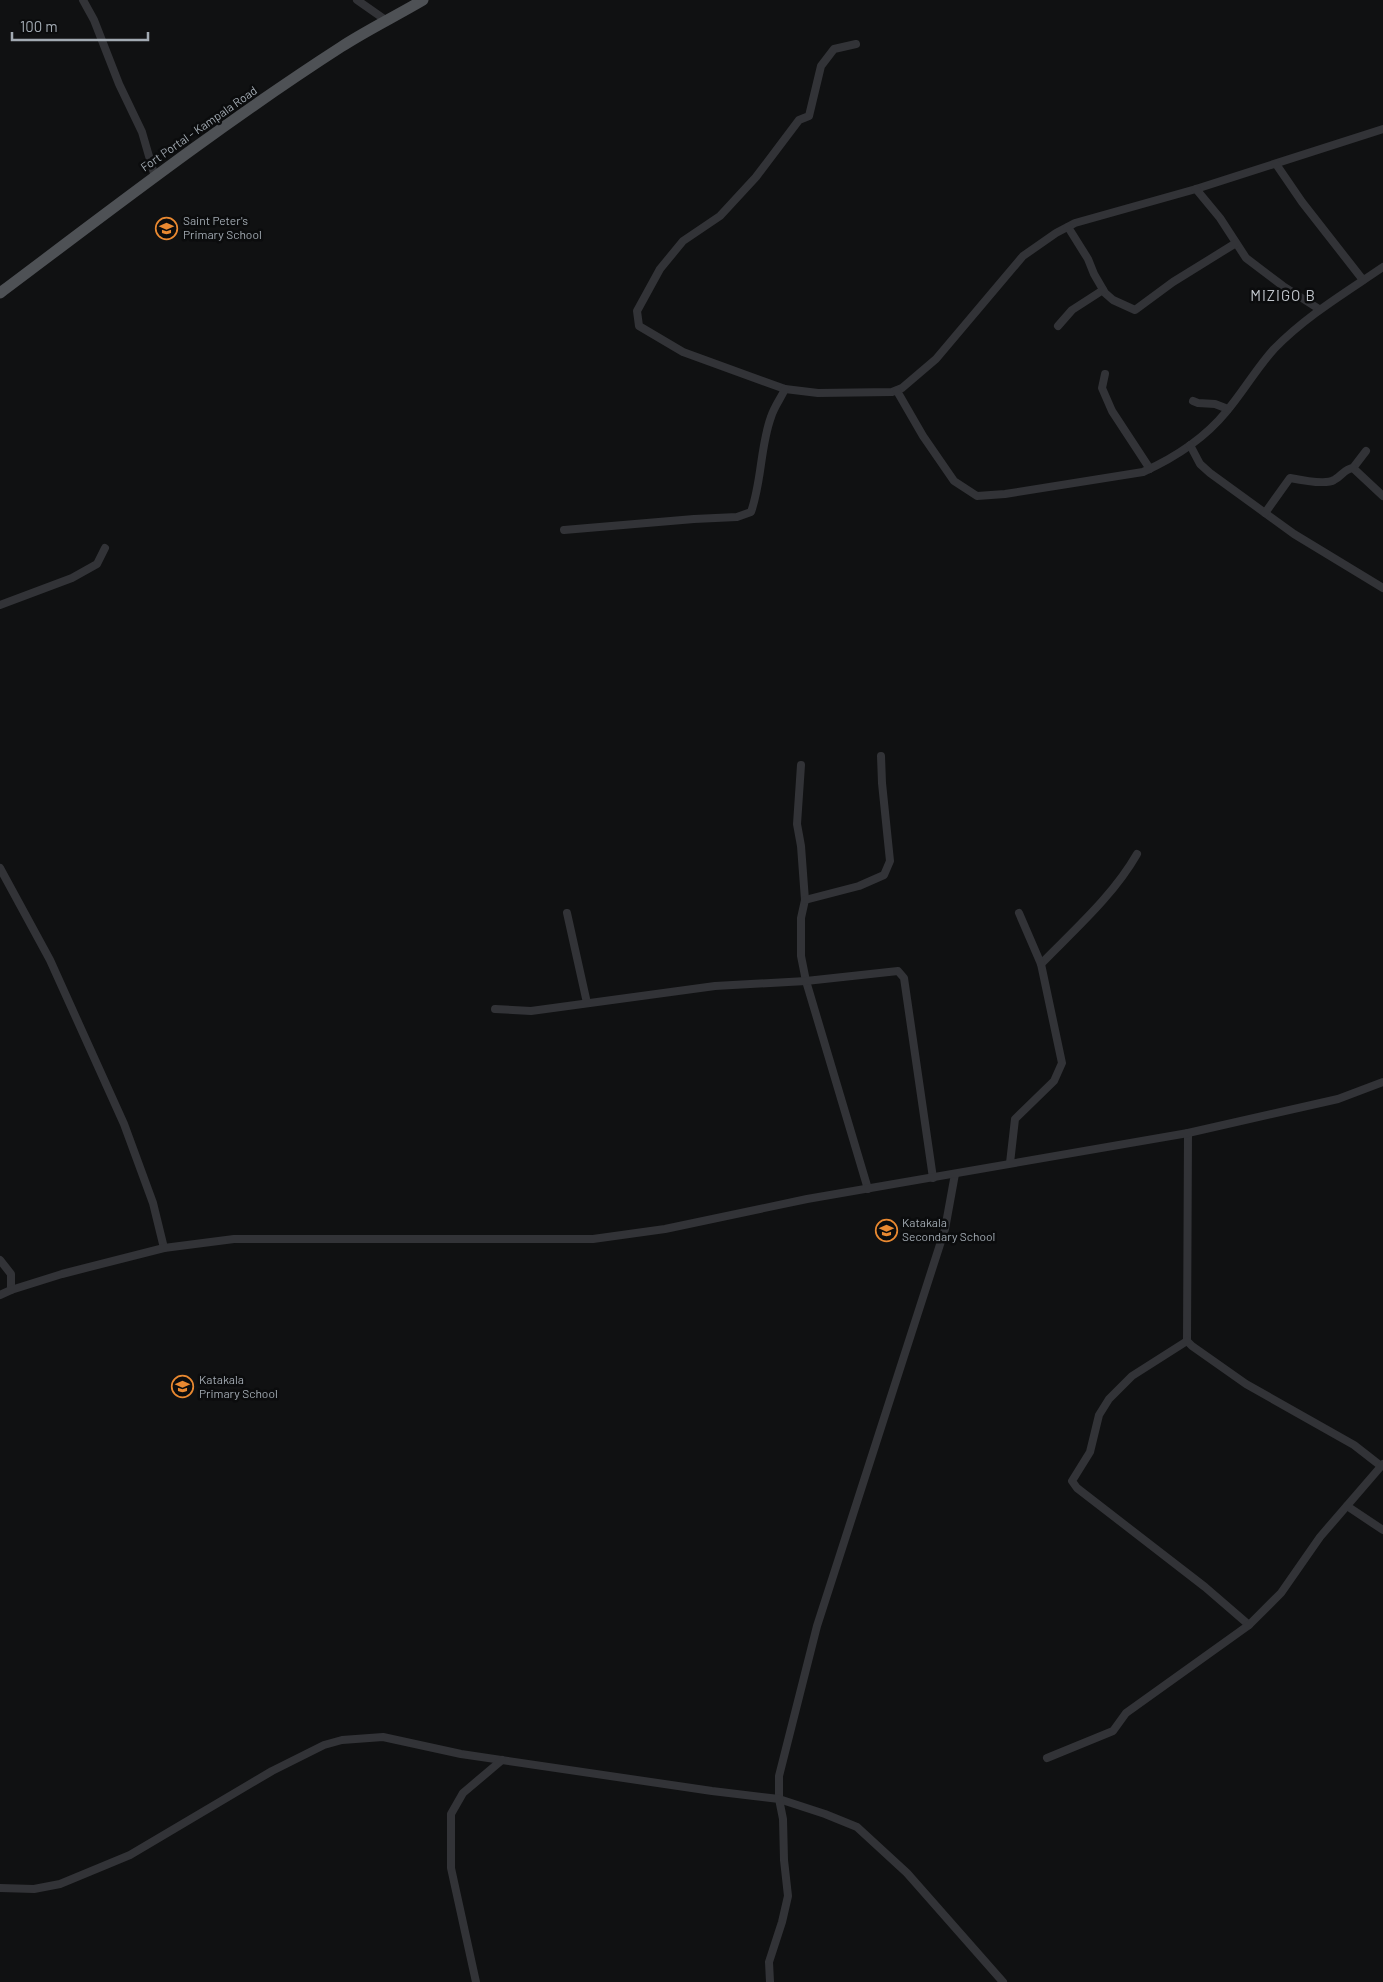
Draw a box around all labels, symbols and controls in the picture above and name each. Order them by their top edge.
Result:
scale bar [12,10,149,42]
text: 100 m [20,17,58,35]
street label: Fort Portal - Kampala Road [138,83,259,174]
place label: Saint Peter's Primary School [183,213,262,241]
school or university icon: Saint Peter's Primary School [155,216,179,240]
district label: MIZIGO B [1250,286,1316,304]
place label: Katakala Secondary School [902,1215,995,1243]
school or university icon: Katakala Secondary School [874,1218,898,1242]
place label: Katakala Primary School [199,1372,278,1400]
school or university icon: Katakala Primary School [171,1375,195,1399]

